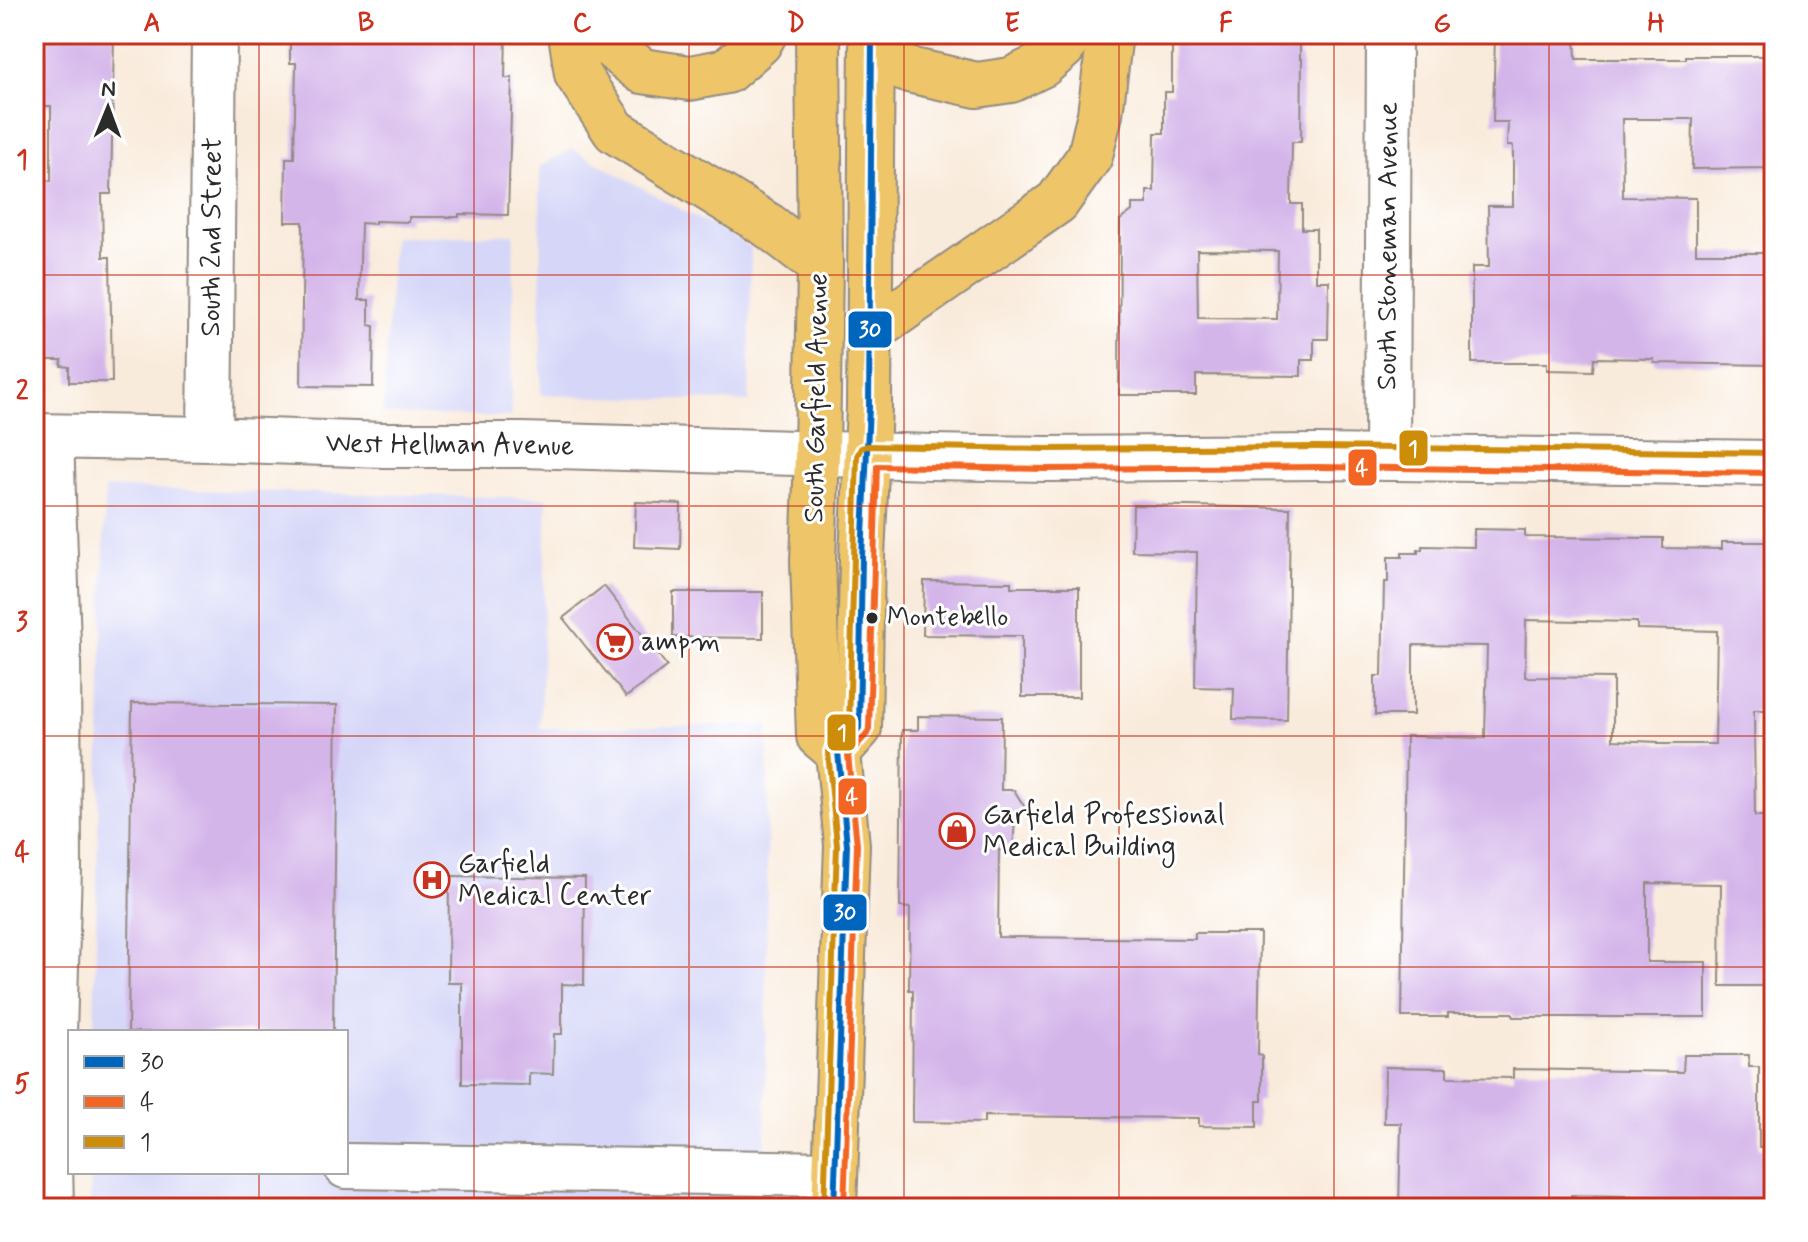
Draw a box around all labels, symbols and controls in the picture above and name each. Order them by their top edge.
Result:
text: A [143,7,161,41]
text: B [358,7,374,41]
text: C [573,7,592,41]
text: D [787,7,805,41]
text: E [1004,7,1020,41]
text: F [1219,7,1233,41]
text: G [1433,7,1451,41]
text: H [1648,7,1665,41]
north arrow [68,68,148,148]
text: N [101,76,116,104]
street label: South Stoneman Avenue [1369,102,1407,390]
street label: South 2nd Street [193,137,231,337]
text: 1 [16,144,28,178]
street label: South Garfield Avenue [796,273,838,523]
line badge: 30 [847,310,893,349]
text: 30 [859,317,881,345]
text: 2 [16,375,29,409]
street label: West Hellman Avenue [325,424,575,465]
line badge: 1 [1398,429,1429,467]
text: 1 [1408,436,1418,464]
line badge: 4 [1347,448,1378,487]
text: 4 [1356,455,1369,483]
place label: Montebello [887,601,1008,635]
text: 3 [16,606,28,640]
marker: Montebello [864,610,880,626]
supermarket icon: ampm [596,623,634,661]
place label: ampm [641,624,720,661]
line badge: 1 [826,713,857,752]
text: 1 [837,720,847,748]
line badge: 4 [837,777,868,816]
text: 4 [846,784,859,812]
place label: Garfield Professional Medical Building [983,797,1225,868]
shop icon: Garfield Professional Medical Building [938,812,976,850]
text: 4 [14,837,30,871]
place label: Garfield Medical Center [458,846,652,915]
hospital icon: Garfield Medical Center [413,861,451,899]
line badge: 30 [822,893,868,932]
text: 30 [834,900,856,928]
legend [68,1030,348,1174]
text: 30 [140,1048,165,1079]
text: 5 [14,1068,30,1102]
text: 4 [140,1088,154,1119]
text: 1 [140,1128,151,1159]

